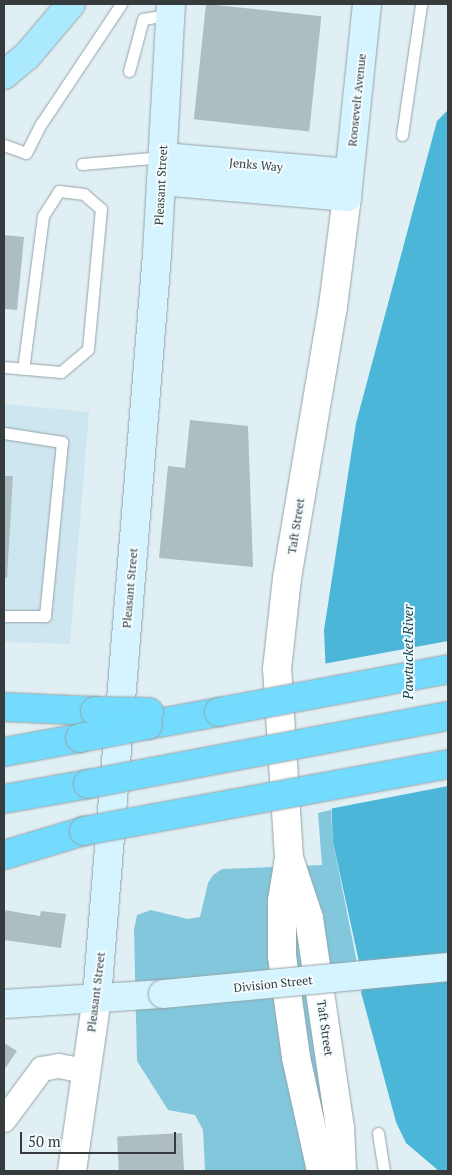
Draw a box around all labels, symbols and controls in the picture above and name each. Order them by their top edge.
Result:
street label: Roosevelt Avenue [345,53,369,147]
street label: Pleasant Street [152,144,170,226]
street label: Jenks Way [228,155,284,175]
street label: Taft Street [284,497,308,555]
street label: Pleasant Street [119,547,141,629]
water label: Pawtucket River [400,605,416,699]
street label: Pleasant Street [84,951,108,1033]
street label: Division Street [233,973,313,995]
street label: Taft Street [314,999,336,1057]
scale bar [22,1122,179,1154]
text: 50 m [28,1131,61,1151]

